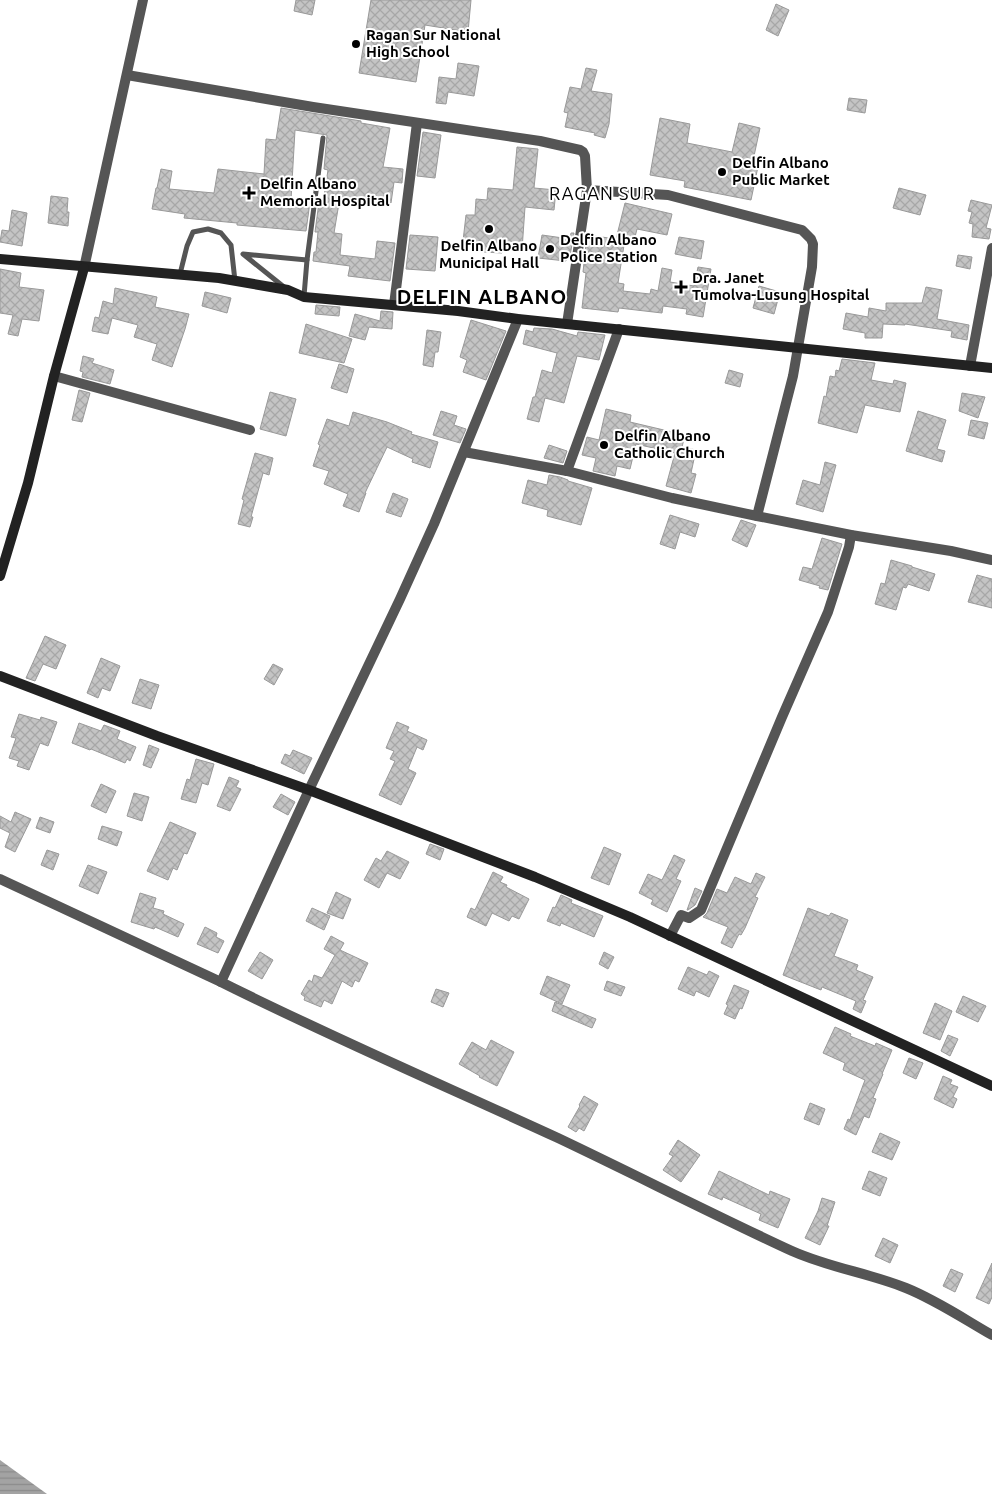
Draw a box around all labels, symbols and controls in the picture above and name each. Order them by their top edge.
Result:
place label: Ragan Sur National High School [366,26,501,60]
marker: Ragan Sur National High School [350,38,362,50]
place label: Delfin Albano Public Market [732,154,830,188]
marker: Delfin Albano Public Market [716,166,728,178]
place label: Delfin Albano Memorial Hospital [260,175,390,209]
district label: RAGAN SUR [549,183,655,203]
marker: Delfin Albano Memorial Hospital [242,186,256,200]
marker: Delfin Albano Municipal Hall [483,223,495,235]
place label: Delfin Albano Police Station [560,231,658,265]
place label: Delfin Albano Municipal Hall [439,237,539,271]
marker: Delfin Albano Police Station [544,243,556,255]
place label: Dra. Janet Tumolva-Lusung Hospital [692,269,870,303]
marker: Dra. Janet Tumolva-Lusung Hospital [674,280,688,294]
district label: DELFIN ALBANO [397,285,567,308]
place label: Delfin Albano Catholic Church [614,427,725,461]
marker: Delfin Albano Catholic Church [598,439,610,451]

